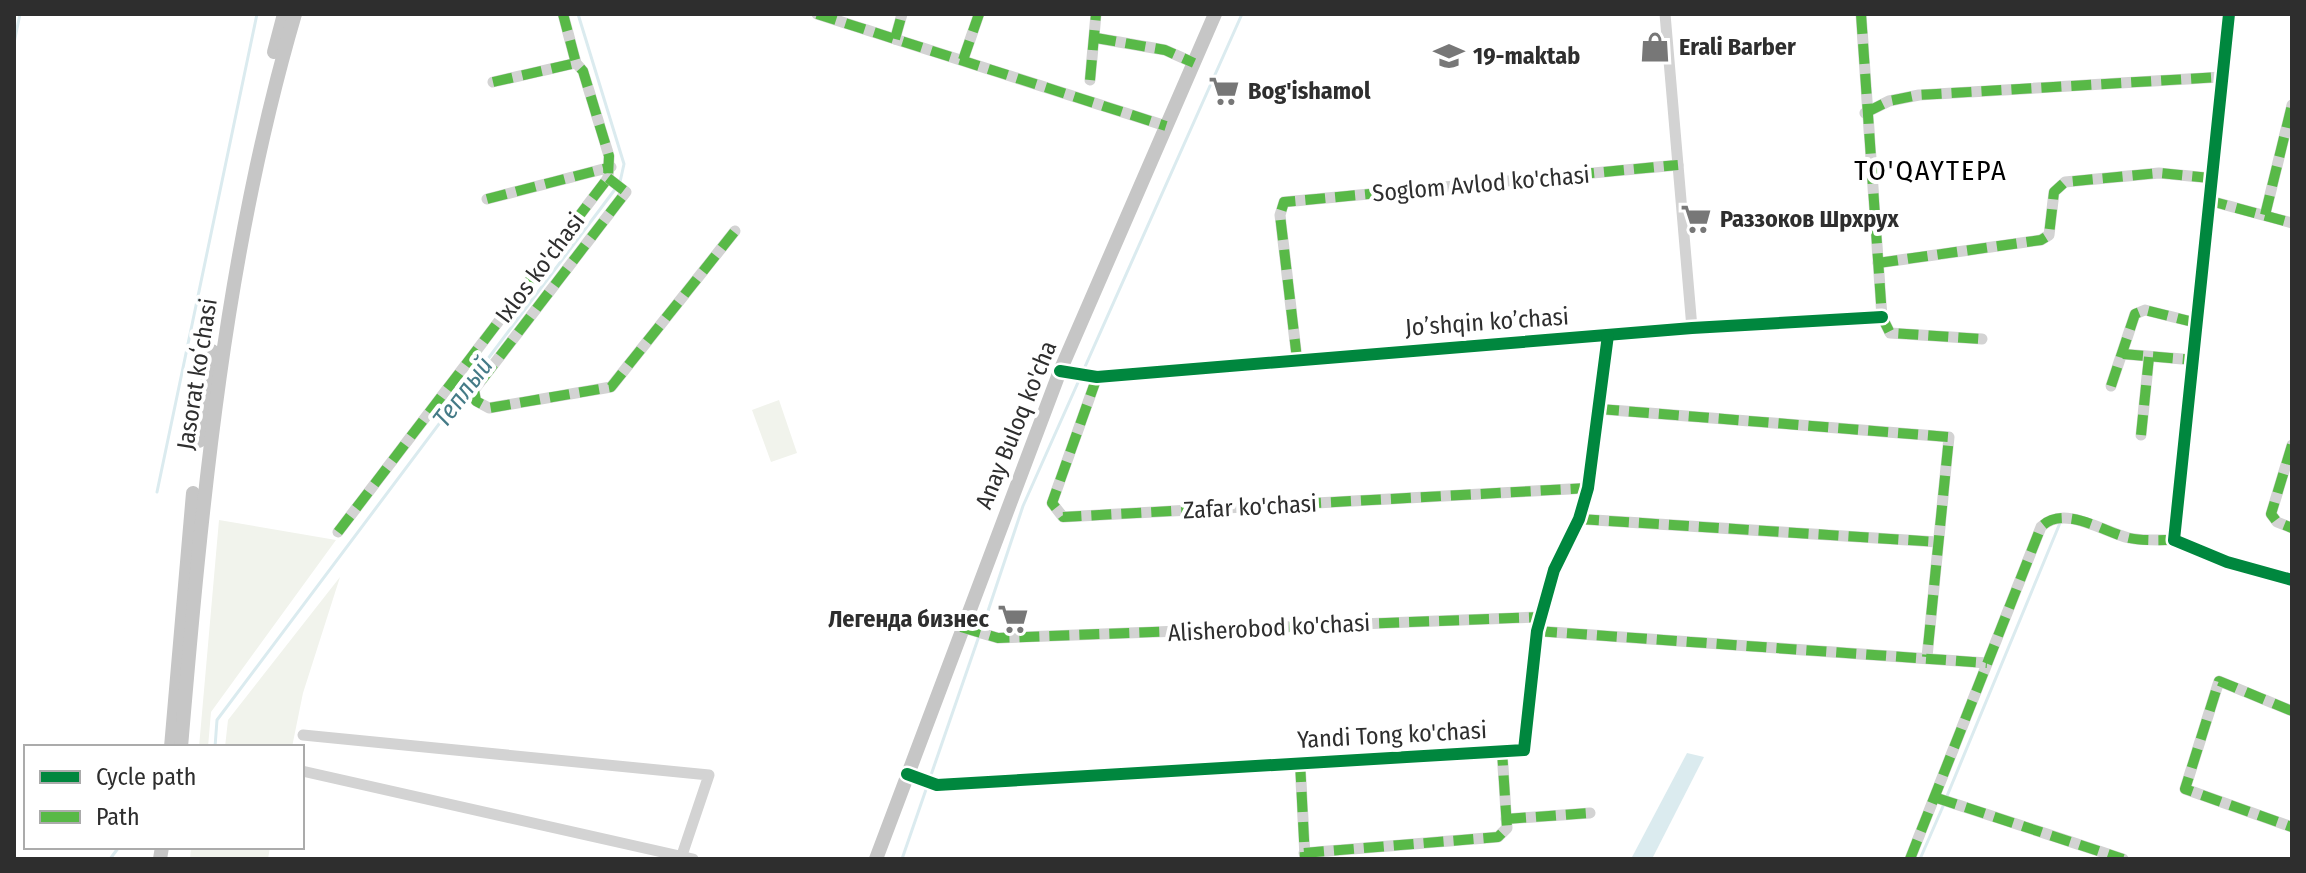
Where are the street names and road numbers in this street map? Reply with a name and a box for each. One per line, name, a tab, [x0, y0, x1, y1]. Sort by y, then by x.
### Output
street label: Soglom Avlod ko'chasi	[1371, 161, 1591, 207]
street label: Ixlos ko'chasi	[490, 208, 590, 328]
street label: Jasorat koʻchasi	[171, 296, 223, 452]
street label: Joʼshqin koʼchasi	[1404, 302, 1570, 342]
street label: Anay Buloq ko'cha	[970, 337, 1062, 513]
street label: Zafar ko'chasi	[1182, 490, 1318, 524]
street label: Alisherobod ko'chasi	[1167, 609, 1371, 647]
street label: Yandi Tong ko'chasi	[1297, 716, 1487, 754]

